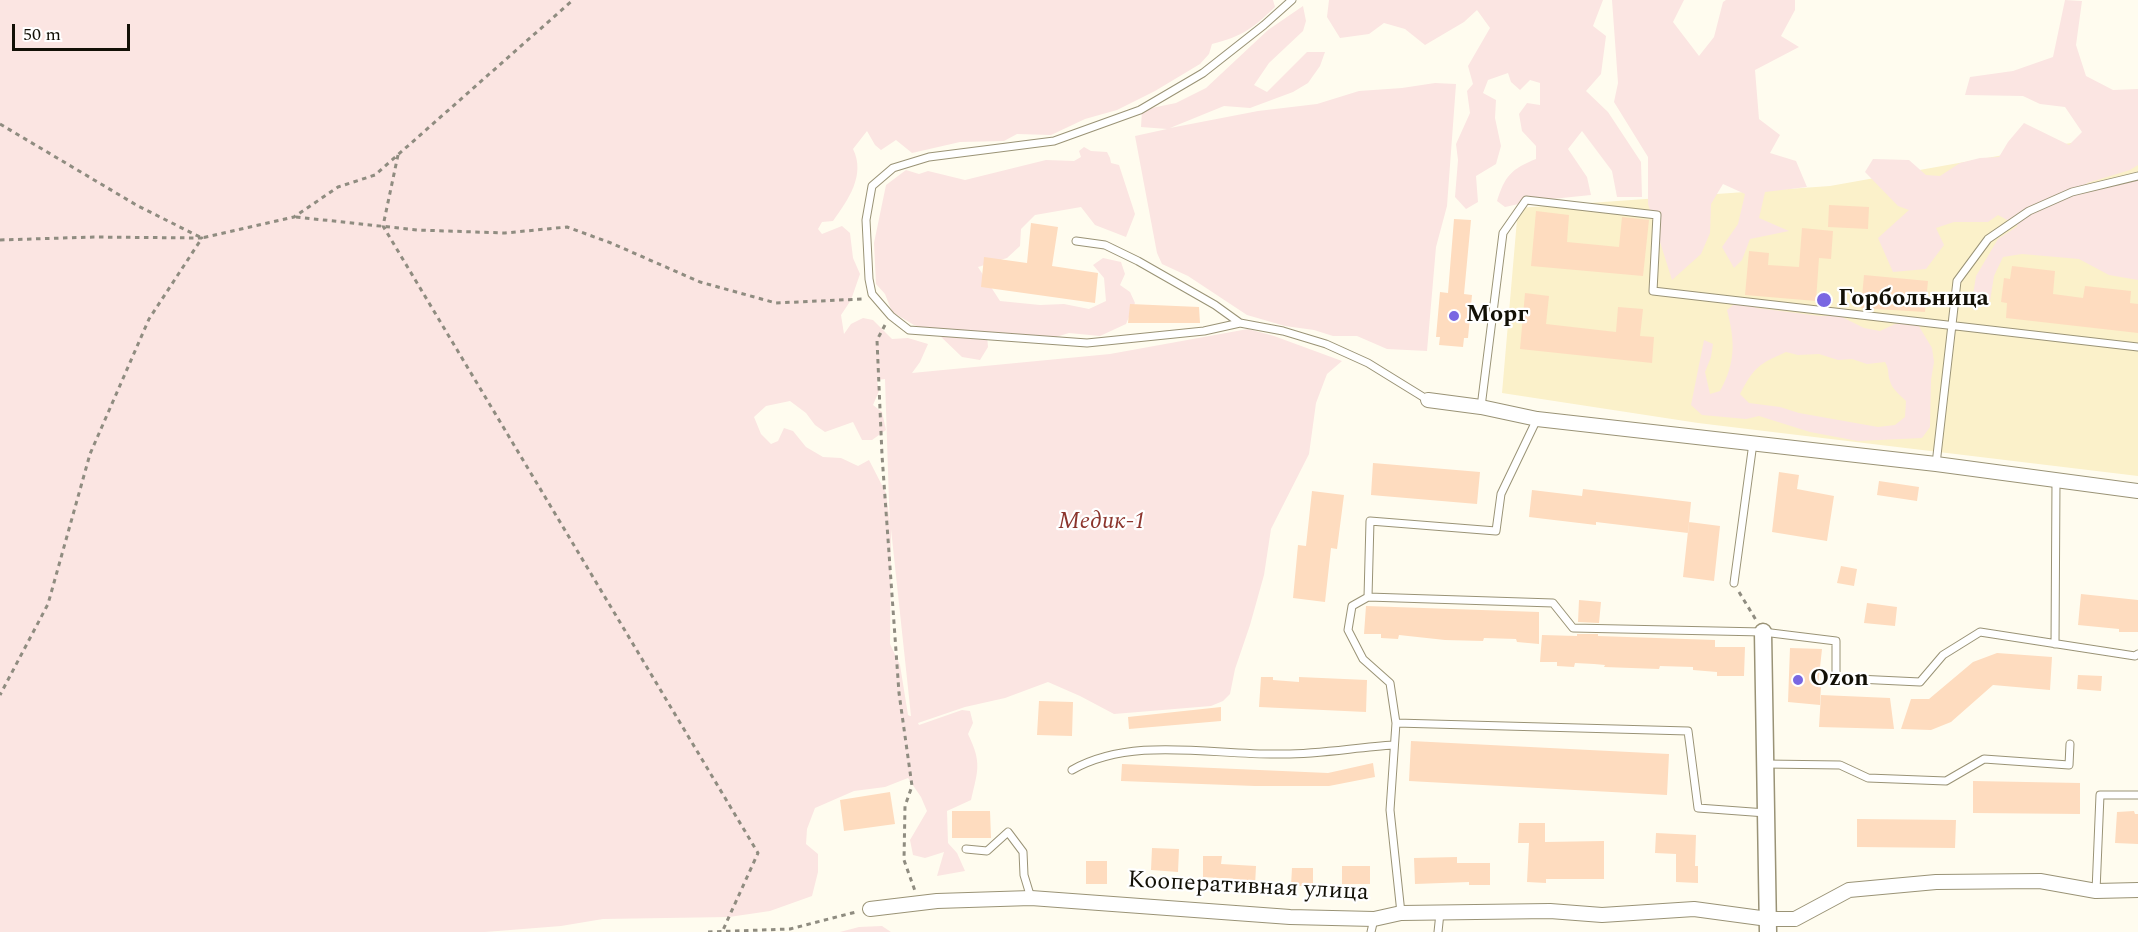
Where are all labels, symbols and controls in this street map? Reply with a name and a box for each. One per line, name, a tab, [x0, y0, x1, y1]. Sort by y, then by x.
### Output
scale bar	[15, 12, 134, 50]
text: 50 m	[23, 21, 61, 48]
place label: Горбольница	[1838, 286, 1989, 314]
marker: Горбольница	[1815, 291, 1833, 309]
place label: Морг	[1466, 302, 1528, 330]
marker: Морг	[1447, 309, 1461, 323]
park label: Медик-1	[1058, 509, 1146, 537]
place label: Ozon	[1810, 666, 1869, 694]
marker: Ozon	[1791, 673, 1805, 687]
street label: Кооперативная улица	[1127, 867, 1369, 909]

